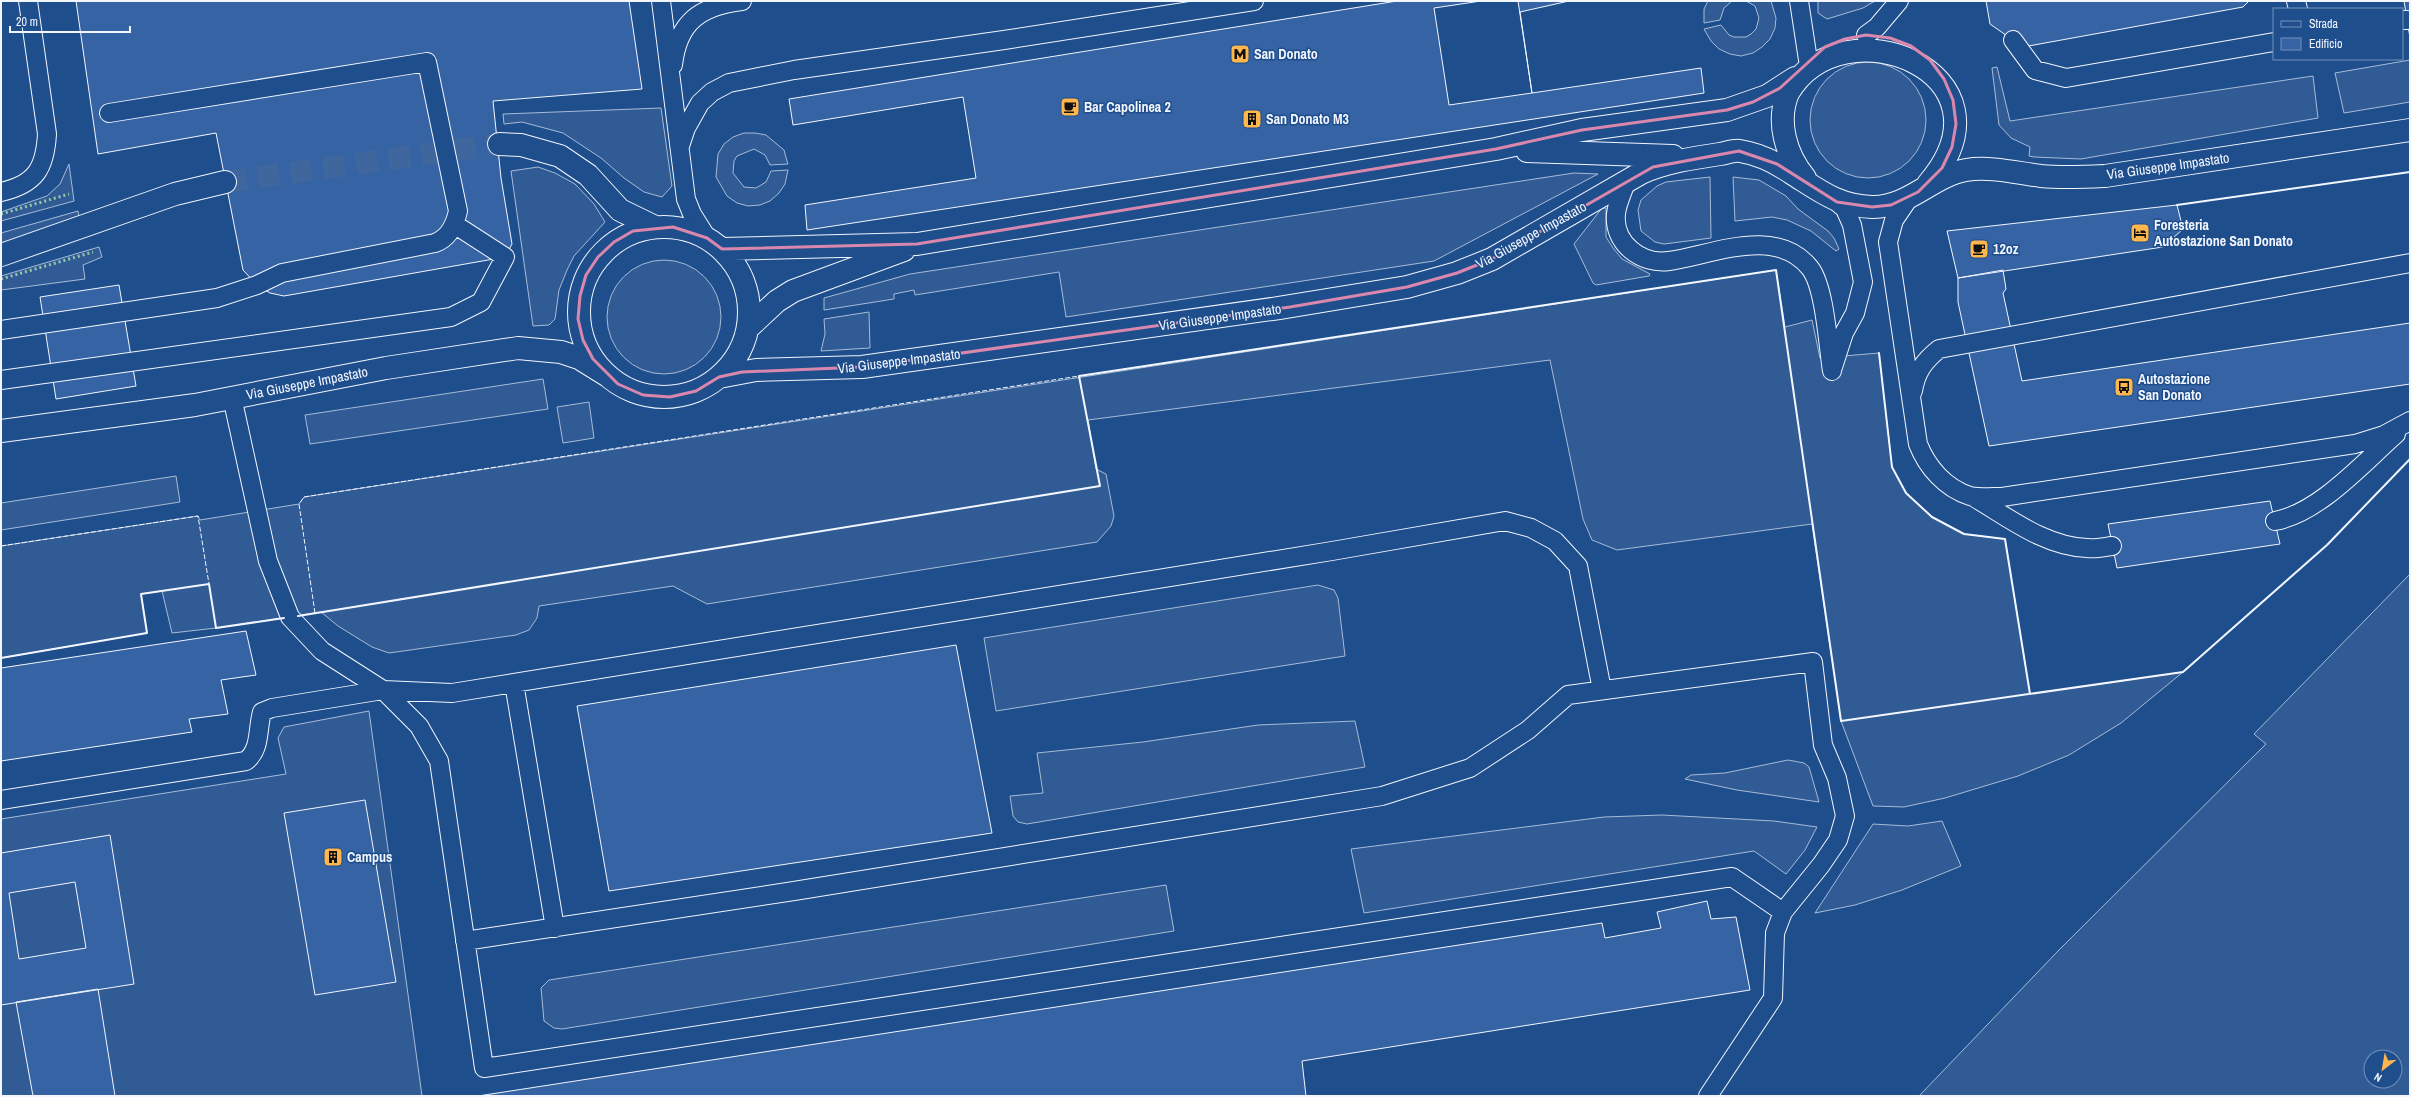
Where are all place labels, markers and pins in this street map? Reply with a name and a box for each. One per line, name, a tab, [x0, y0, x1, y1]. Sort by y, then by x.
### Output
metro station icon: San Donato	[1229, 43, 1251, 65]
place label: San Donato	[1254, 45, 1318, 63]
cafe icon: Bar Capolinea 2	[1059, 96, 1081, 118]
place label: Bar Capolinea 2	[1084, 98, 1171, 116]
building icon: San Donato M3	[1241, 108, 1263, 130]
place label: San Donato M3	[1266, 110, 1349, 128]
place label: Foresteria Autostazione San Donato	[2154, 216, 2293, 250]
hotel icon: Foresteria Autostazione San Donato	[2129, 222, 2151, 244]
cafe icon: 12oz	[1968, 238, 1990, 260]
place label: 12oz	[1993, 240, 2019, 258]
place label: Autostazione San Donato	[2138, 370, 2210, 404]
bus stop icon: Autostazione San Donato	[2113, 376, 2135, 398]
building icon: Campus	[322, 846, 344, 868]
place label: Campus	[347, 848, 392, 866]

